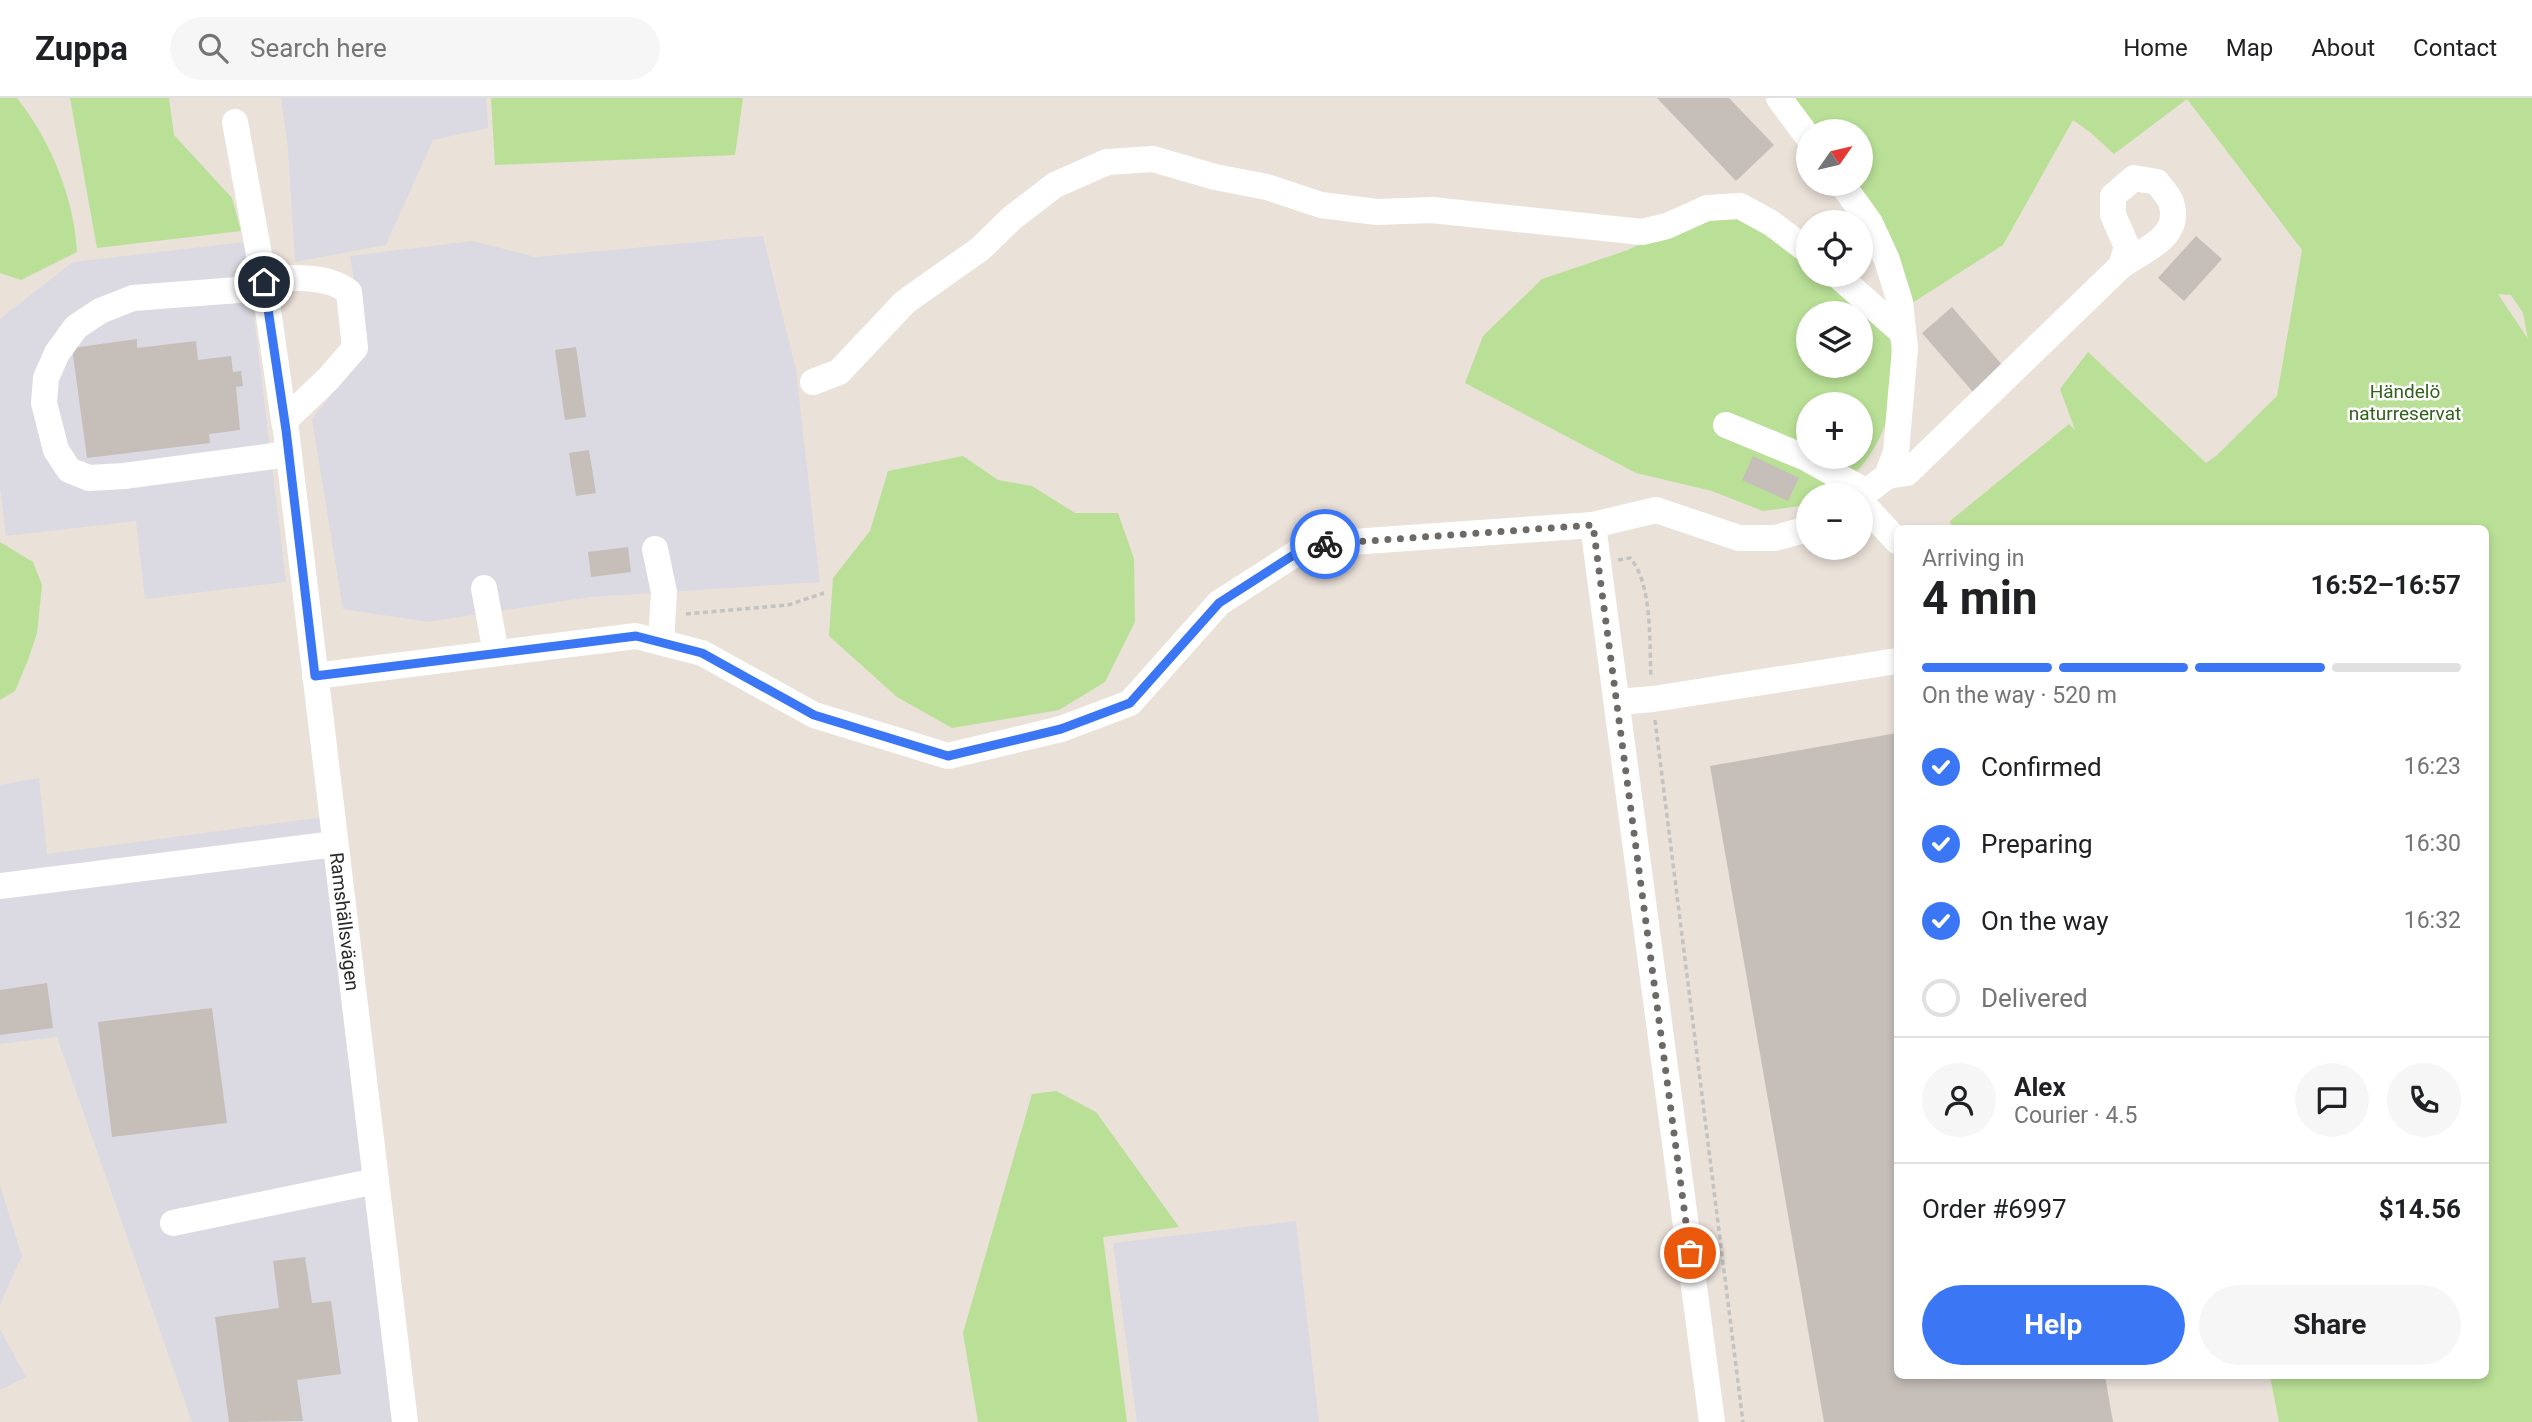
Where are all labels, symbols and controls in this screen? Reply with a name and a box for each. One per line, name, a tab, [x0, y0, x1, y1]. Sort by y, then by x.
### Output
search box	[170, 17, 660, 80]
text: Zuppa	[35, 29, 128, 68]
icon: search	[194, 29, 232, 67]
text: Search here	[250, 33, 387, 63]
text: Home	[2123, 34, 2188, 62]
text: Map	[2226, 34, 2273, 62]
text: About	[2311, 34, 2375, 62]
text: Contact	[2413, 34, 2497, 62]
north arrow	[1796, 119, 1872, 196]
map controls	[1796, 119, 1873, 560]
button: locate	[1796, 210, 1873, 287]
pin	[234, 252, 294, 312]
icon: home	[245, 263, 283, 301]
button: layers	[1796, 301, 1873, 378]
park label: Händelö naturreservat	[2349, 380, 2461, 425]
button: +	[1796, 392, 1873, 469]
button: −	[1796, 483, 1873, 560]
courier	[1290, 509, 1360, 579]
icon: bike	[1306, 525, 1344, 563]
text: Arriving in	[1922, 545, 2025, 572]
text: 16:52–16:57	[2311, 570, 2461, 600]
text: 4 min	[1922, 571, 2038, 625]
text: On the way · 520 m	[1922, 682, 2117, 709]
icon: check	[1922, 748, 1960, 786]
text: Confirmed	[1981, 752, 2102, 782]
text: 16:23	[2404, 753, 2461, 780]
icon: check	[1922, 825, 1960, 863]
text: Preparing	[1981, 829, 2093, 859]
text: 16:30	[2404, 830, 2461, 857]
street label: Ramshällsvägen	[325, 851, 364, 992]
icon: check	[1922, 902, 1960, 940]
text: On the way	[1981, 906, 2109, 936]
text: 16:32	[2404, 907, 2461, 934]
text: Delivered	[1981, 983, 2088, 1013]
button: person	[1922, 1063, 1996, 1137]
button: chat	[2295, 1063, 2369, 1137]
button: phone	[2387, 1063, 2461, 1137]
text: Alex	[2014, 1072, 2066, 1102]
text: Courier · 4.5	[2014, 1102, 2137, 1129]
text: Order #6997	[1922, 1194, 2067, 1224]
text: $14.56	[2379, 1194, 2461, 1224]
pin	[1660, 1223, 1720, 1283]
icon: bag	[1671, 1234, 1709, 1272]
button: Help	[1922, 1285, 2185, 1365]
button: Share	[2199, 1285, 2461, 1365]

